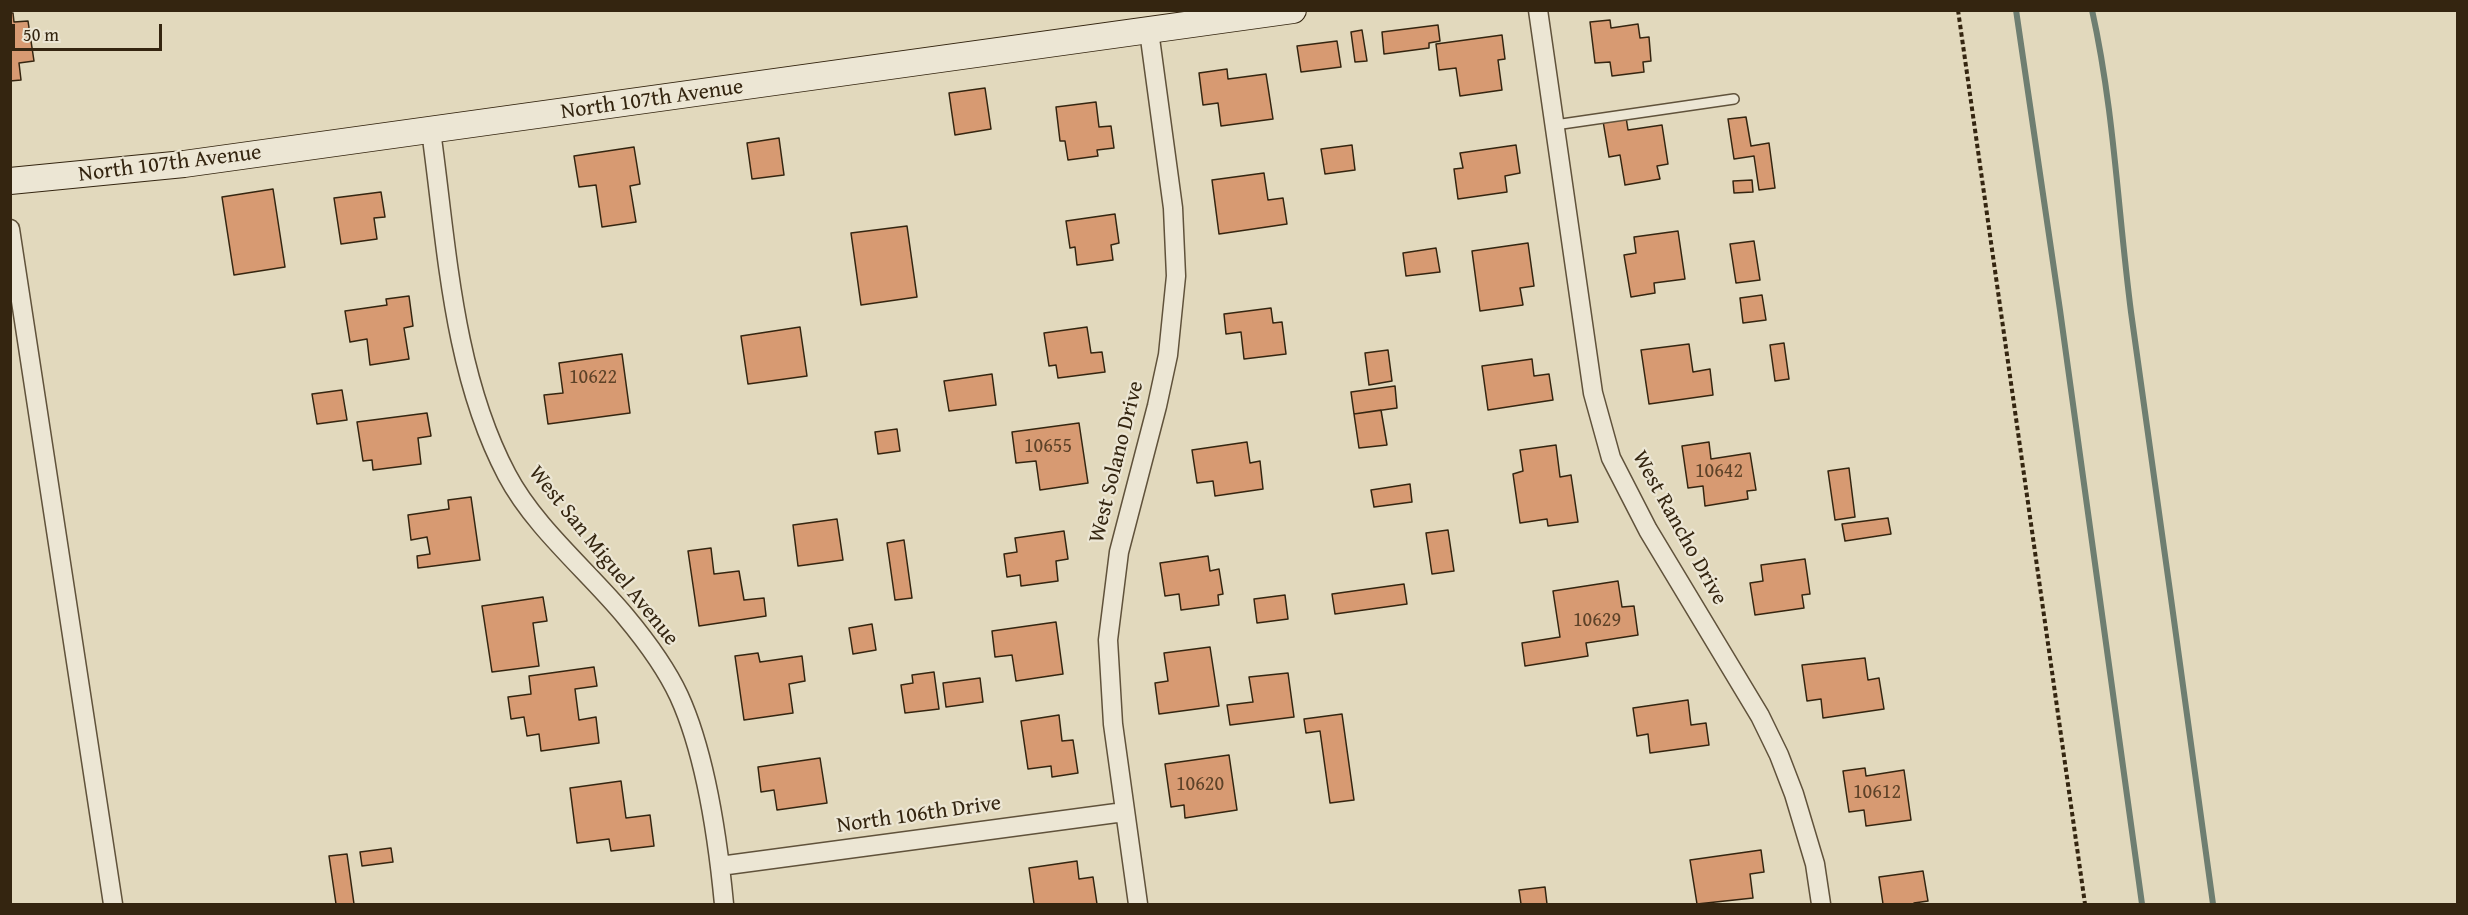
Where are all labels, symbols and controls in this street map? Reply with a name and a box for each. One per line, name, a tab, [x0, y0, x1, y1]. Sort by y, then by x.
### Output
scale bar	[15, 12, 165, 50]
text: 50 m	[23, 21, 59, 48]
street label: North 107th Avenue	[559, 74, 745, 126]
street label: North 107th Avenue	[77, 140, 263, 188]
house number: 10622	[569, 366, 617, 390]
street label: West Solano Drive	[1084, 378, 1150, 546]
house number: 10655	[1024, 435, 1072, 459]
street label: West Rancho Drive	[1626, 446, 1732, 610]
house number: 10642	[1695, 460, 1743, 484]
street label: West San Miguel Avenue	[522, 461, 684, 651]
house number: 10629	[1573, 609, 1621, 633]
house number: 10620	[1176, 773, 1224, 797]
house number: 10612	[1853, 781, 1901, 805]
street label: North 106th Drive	[835, 790, 1003, 840]

